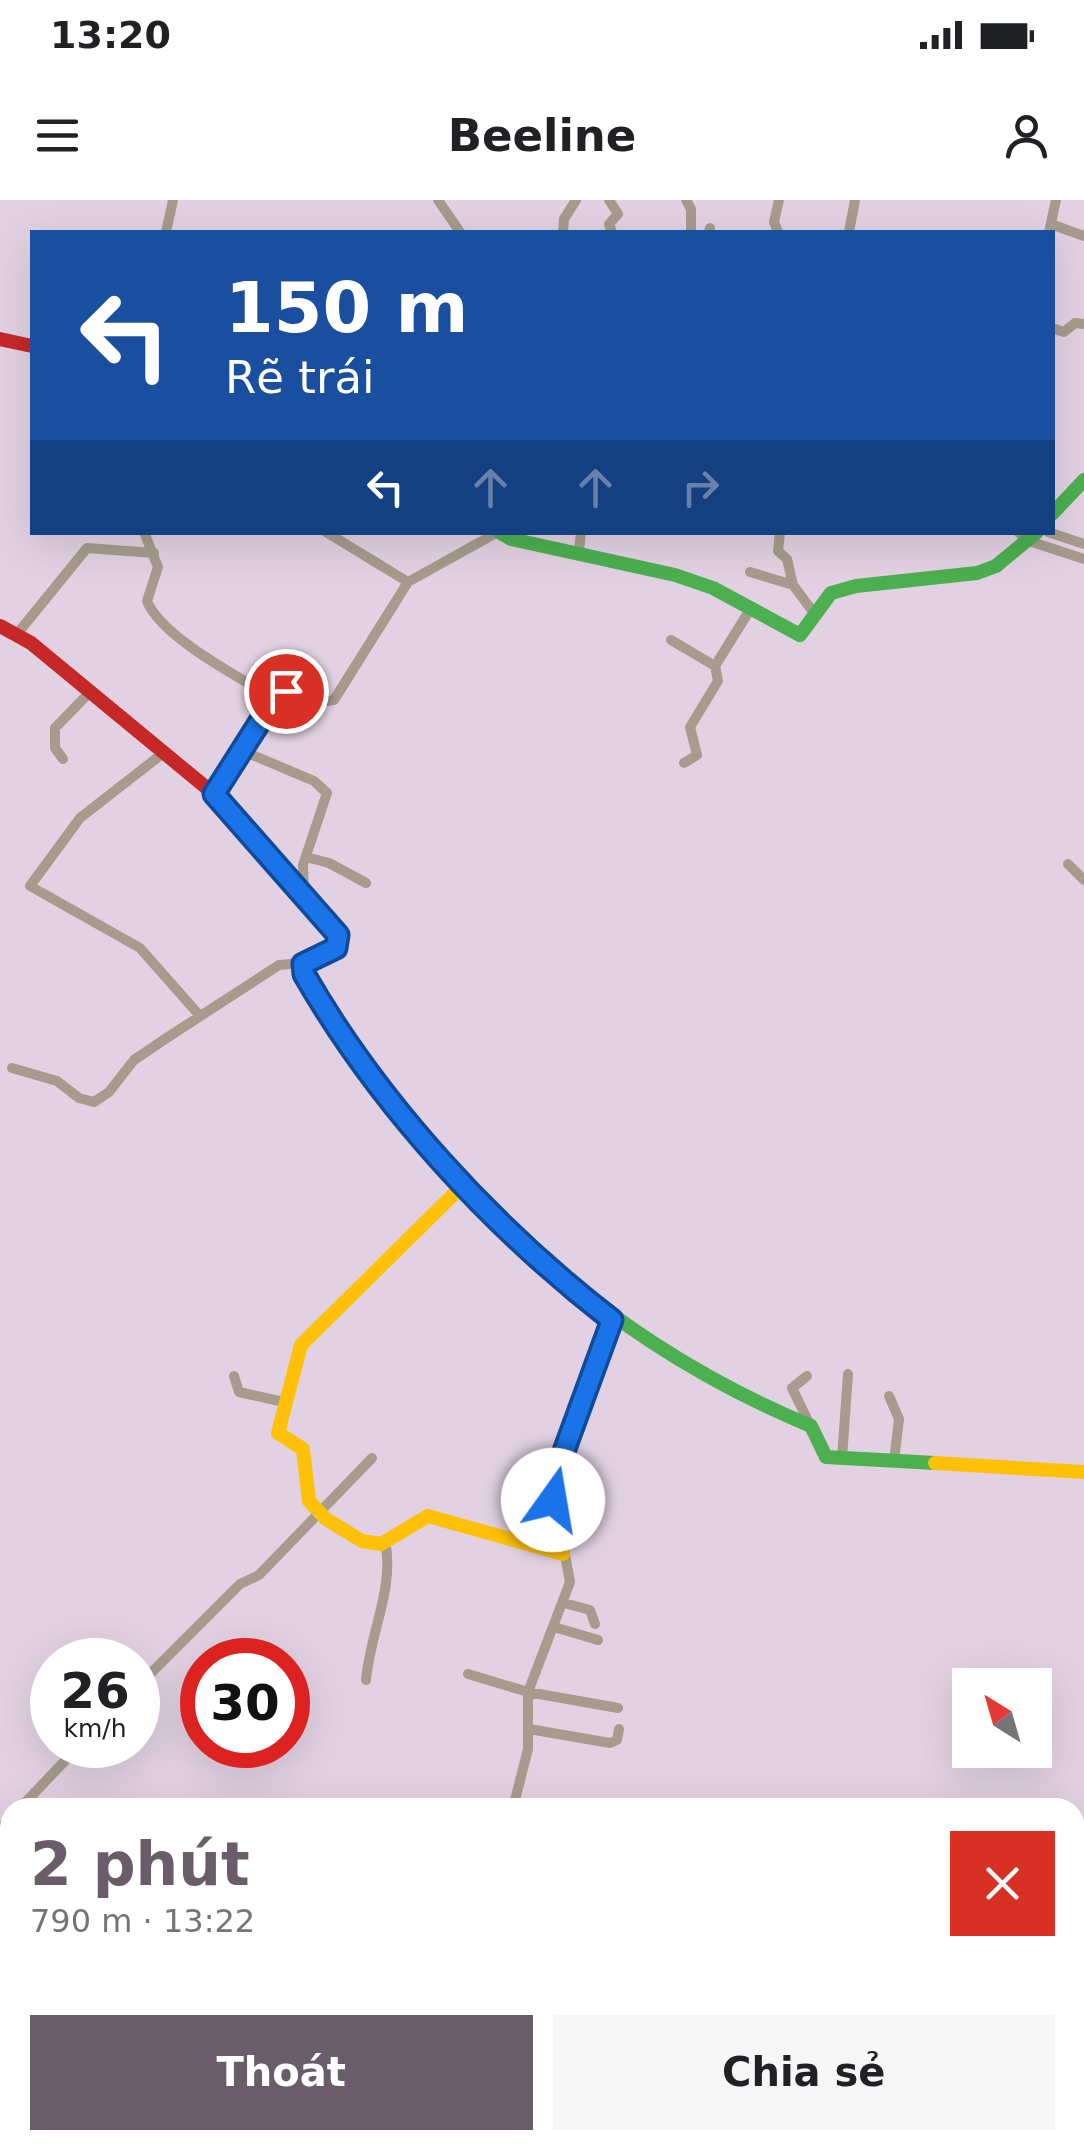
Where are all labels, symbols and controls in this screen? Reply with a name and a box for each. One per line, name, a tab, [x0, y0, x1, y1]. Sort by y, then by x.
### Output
text: 13:20	[50, 13, 171, 57]
icon: menu	[30, 108, 85, 163]
icon: person	[999, 108, 1054, 163]
text: Beeline	[448, 109, 636, 162]
text: 150 m	[225, 267, 468, 349]
icon: left	[60, 270, 190, 400]
text: Rẽ trái	[225, 351, 374, 404]
icon: left	[358, 460, 413, 515]
icon: ahead	[463, 460, 518, 515]
icon: ahead	[568, 460, 623, 515]
icon: right	[673, 460, 728, 515]
pin	[244, 649, 329, 734]
icon: arrive	[259, 664, 314, 719]
position arrow	[501, 1448, 605, 1552]
speed limit sign: 30	[180, 1638, 310, 1768]
text: 26	[60, 1662, 130, 1720]
north arrow	[952, 1668, 1052, 1768]
map controls	[952, 1668, 1052, 1768]
text: km/h	[63, 1714, 127, 1743]
text: 2 phút	[30, 1829, 250, 1899]
button: close	[950, 1831, 1055, 1936]
text: 790 m · 13:22	[30, 1902, 255, 1940]
button: Thoát	[30, 2015, 533, 2130]
button: Chia sẻ	[553, 2015, 1055, 2130]

